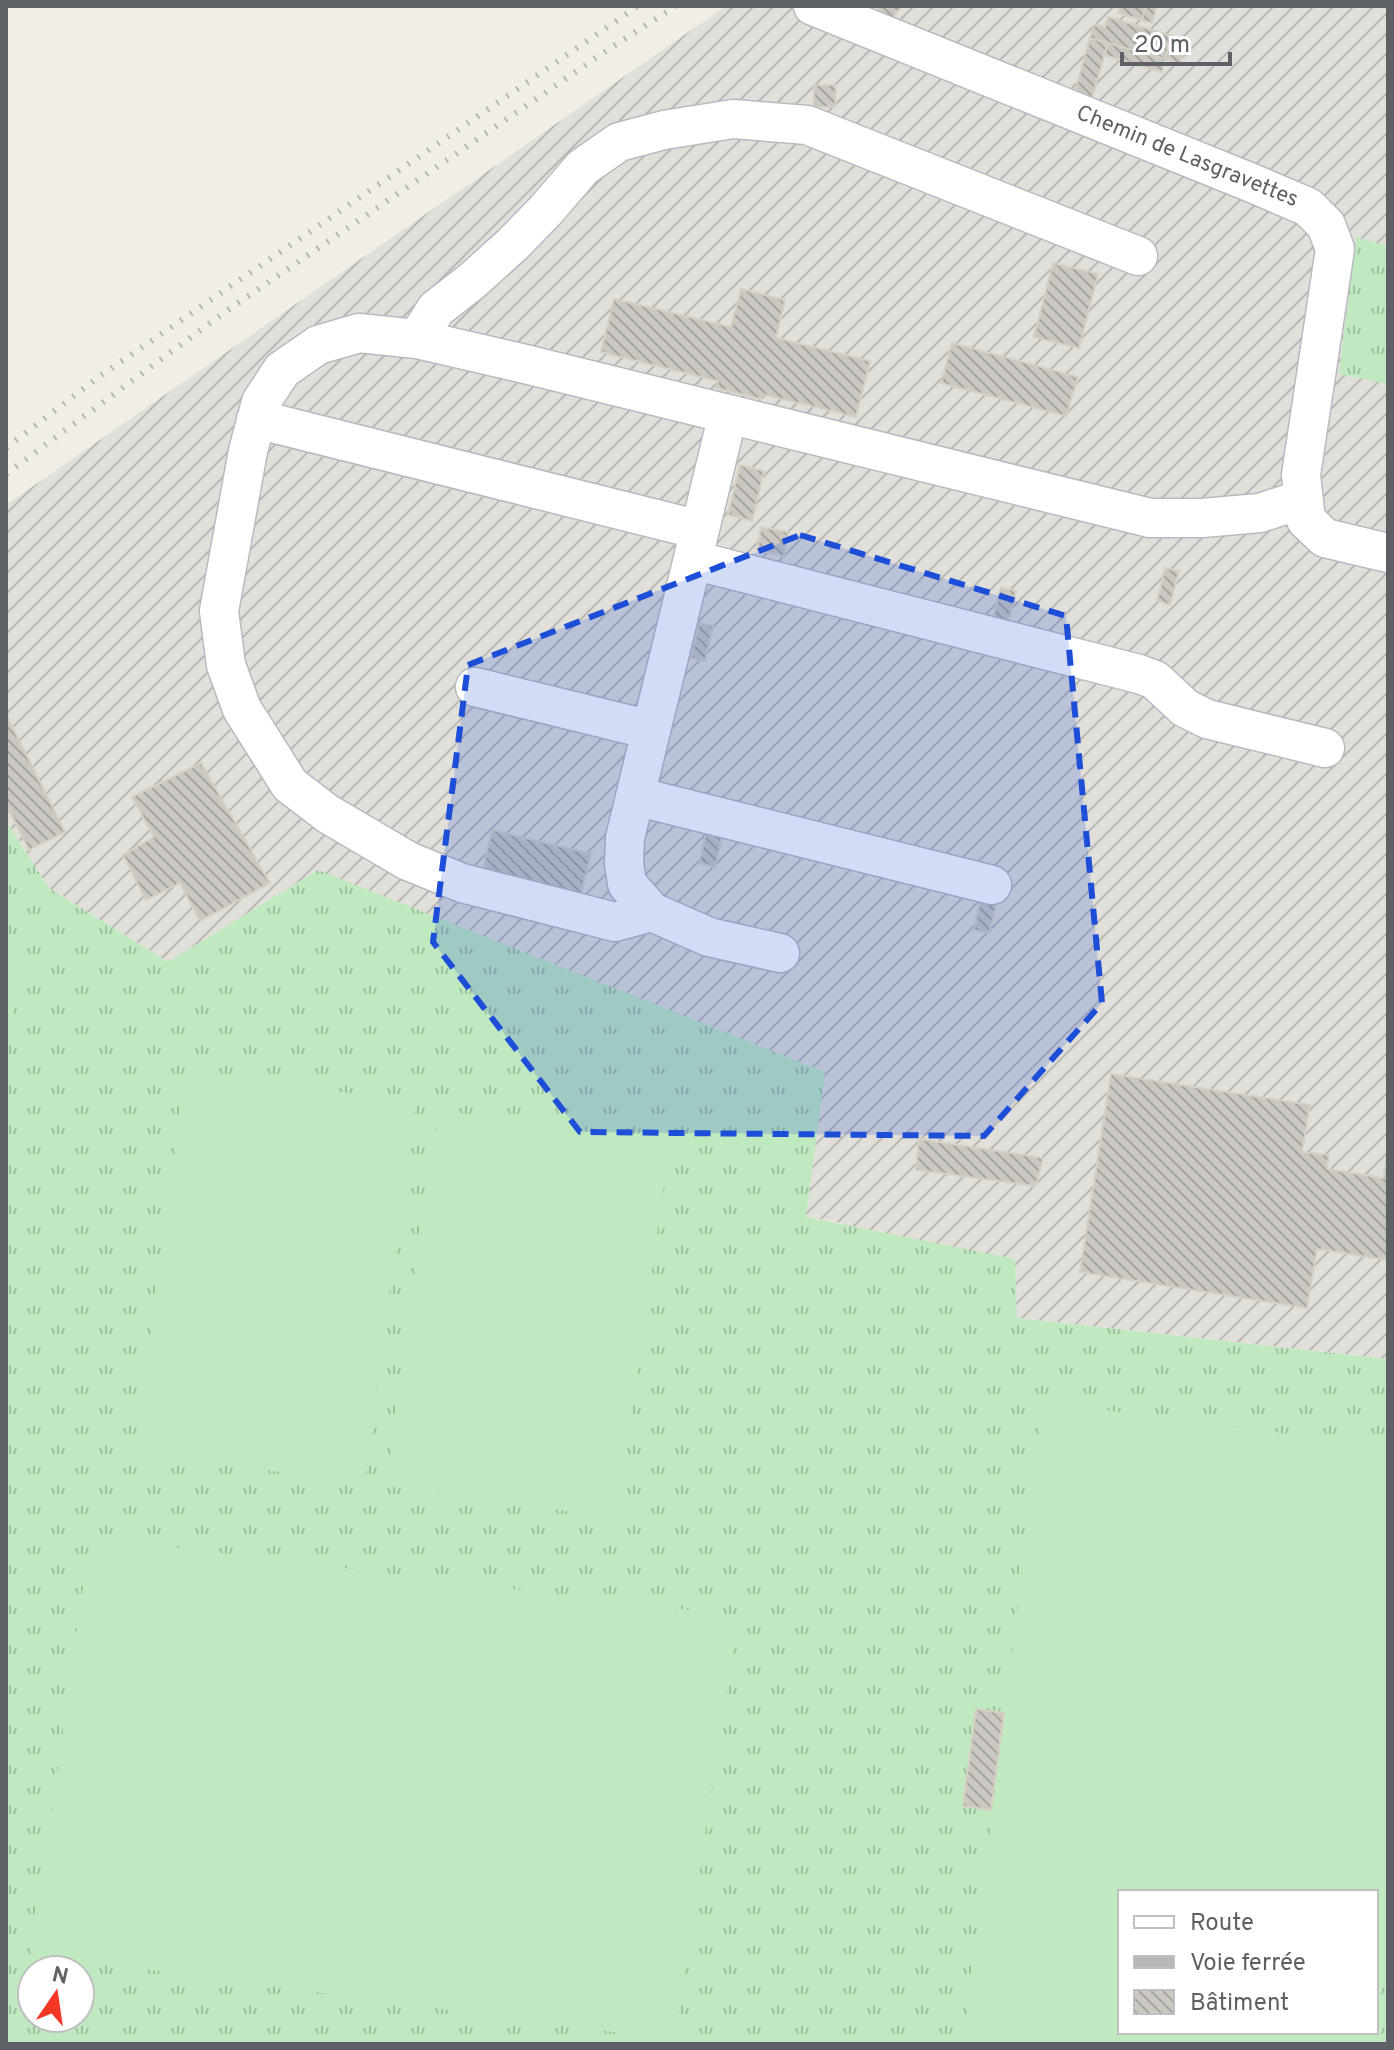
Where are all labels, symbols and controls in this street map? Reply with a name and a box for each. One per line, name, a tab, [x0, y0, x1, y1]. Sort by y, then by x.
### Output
scale bar	[1122, 16, 1230, 66]
text: 20 m	[1134, 31, 1190, 61]
street label: Chemin de Lasgravettes	[1072, 100, 1302, 214]
legend	[1118, 1890, 1378, 2034]
text: Route	[1190, 1909, 1254, 1939]
text: Voie ferrée	[1190, 1949, 1306, 1979]
north arrow	[16, 1954, 96, 2034]
text: N	[49, 1962, 71, 1992]
text: Bâtiment	[1190, 1989, 1289, 2019]

